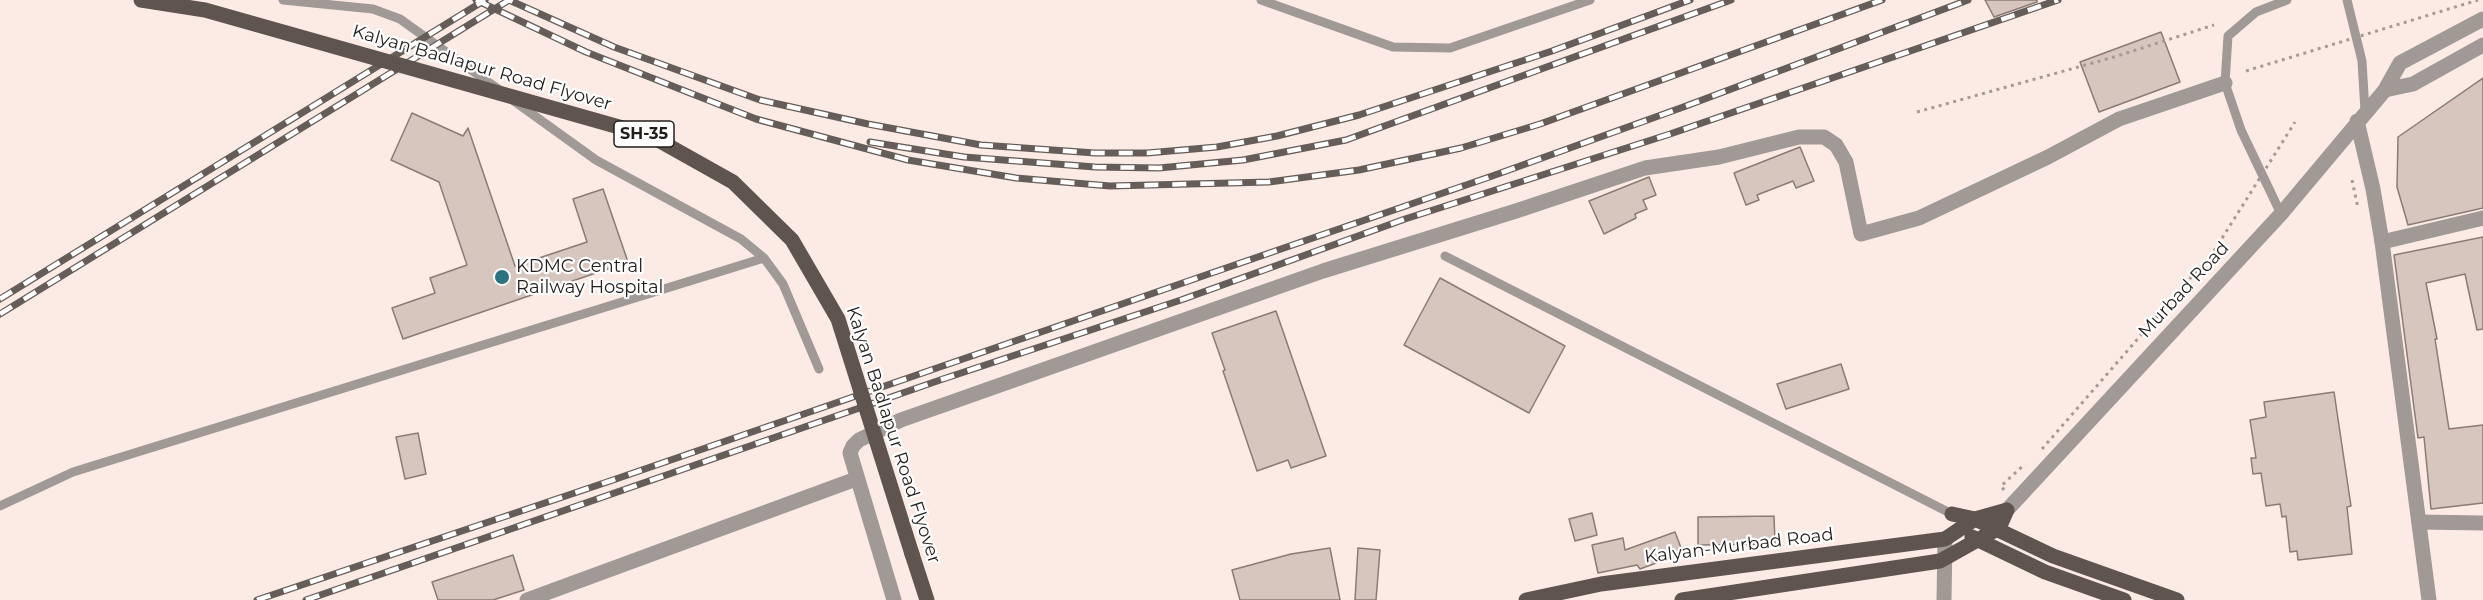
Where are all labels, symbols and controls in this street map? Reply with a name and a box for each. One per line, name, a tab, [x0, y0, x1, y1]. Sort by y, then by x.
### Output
street label: Kalyan Badlapur Road Flyover	[350, 21, 614, 115]
road number: SH-35	[614, 121, 674, 147]
street label: Murbad Road	[2134, 238, 2234, 342]
place label: KDMC Central Railway Hospital	[516, 256, 663, 298]
marker: KDMC Central Railway Hospital	[493, 268, 511, 286]
street label: Kalyan Badlapur Road Flyover	[841, 304, 945, 566]
street label: Kalyan-Murbad Road	[1643, 524, 1835, 568]

